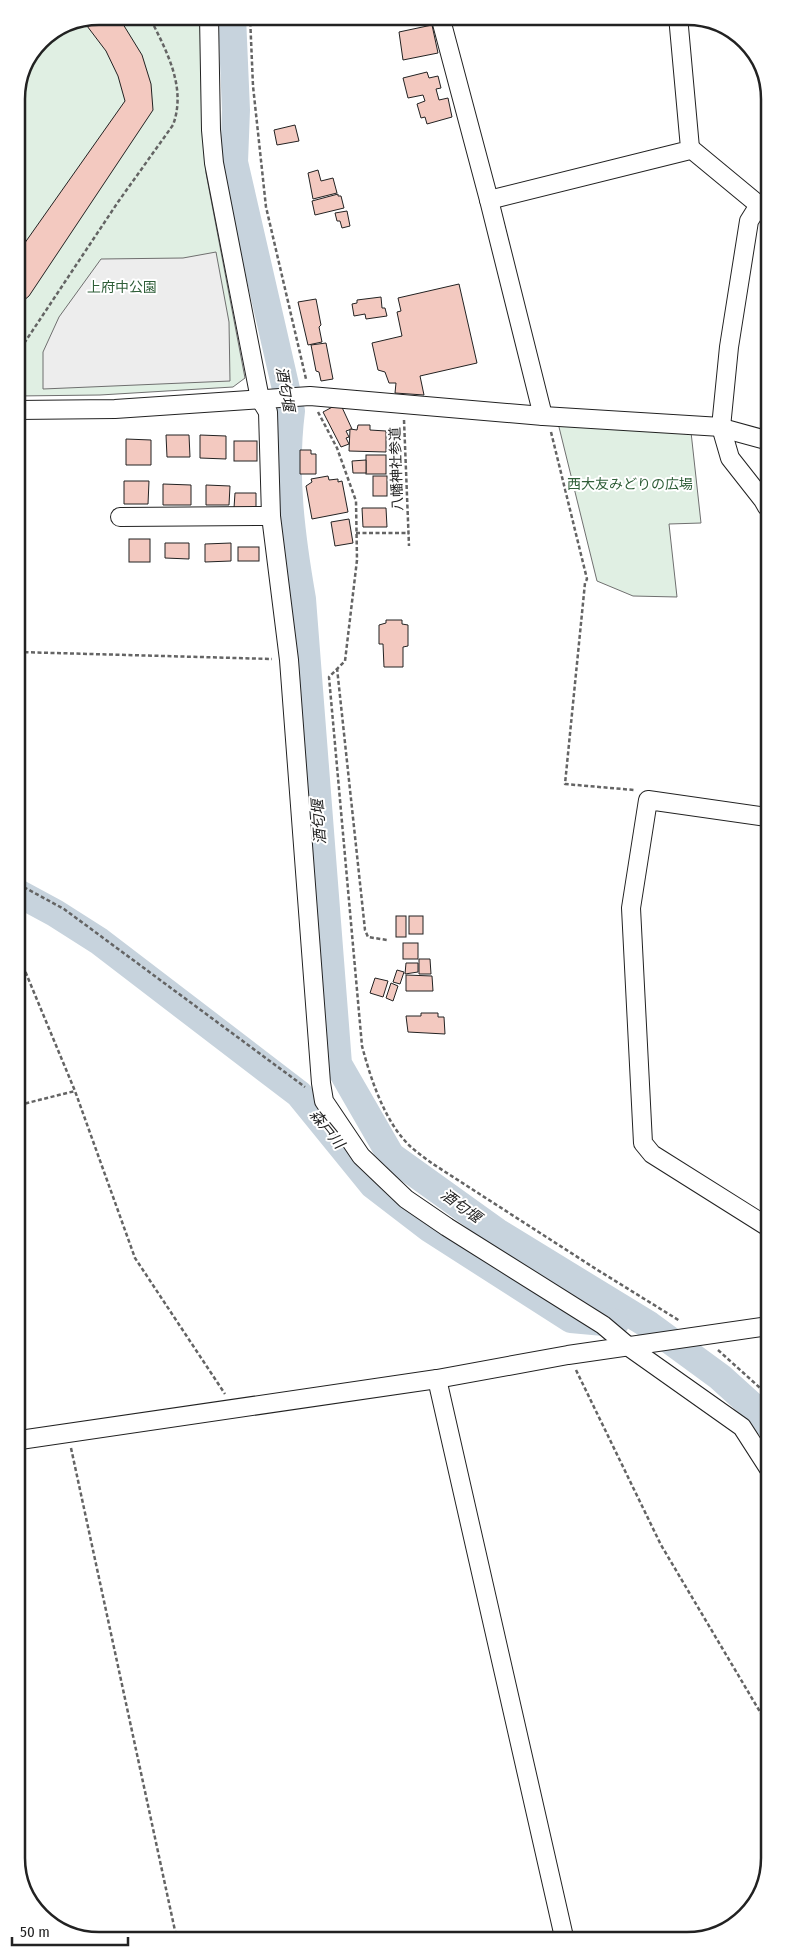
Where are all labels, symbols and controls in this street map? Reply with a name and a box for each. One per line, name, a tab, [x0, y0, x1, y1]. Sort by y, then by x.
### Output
park label: 上府中公園	[87, 279, 157, 296]
water label: 酒匂堰	[272, 365, 298, 416]
street label: 八幡神社参道	[387, 427, 406, 511]
park label: 西大友みどりの広場	[567, 476, 693, 493]
water label: 酒匂堰	[308, 796, 330, 845]
water label: 森戸川	[306, 1106, 349, 1154]
water label: 酒匂堰	[438, 1185, 487, 1228]
scale bar	[12, 1914, 129, 1946]
text: 50 m	[20, 1923, 50, 1941]

